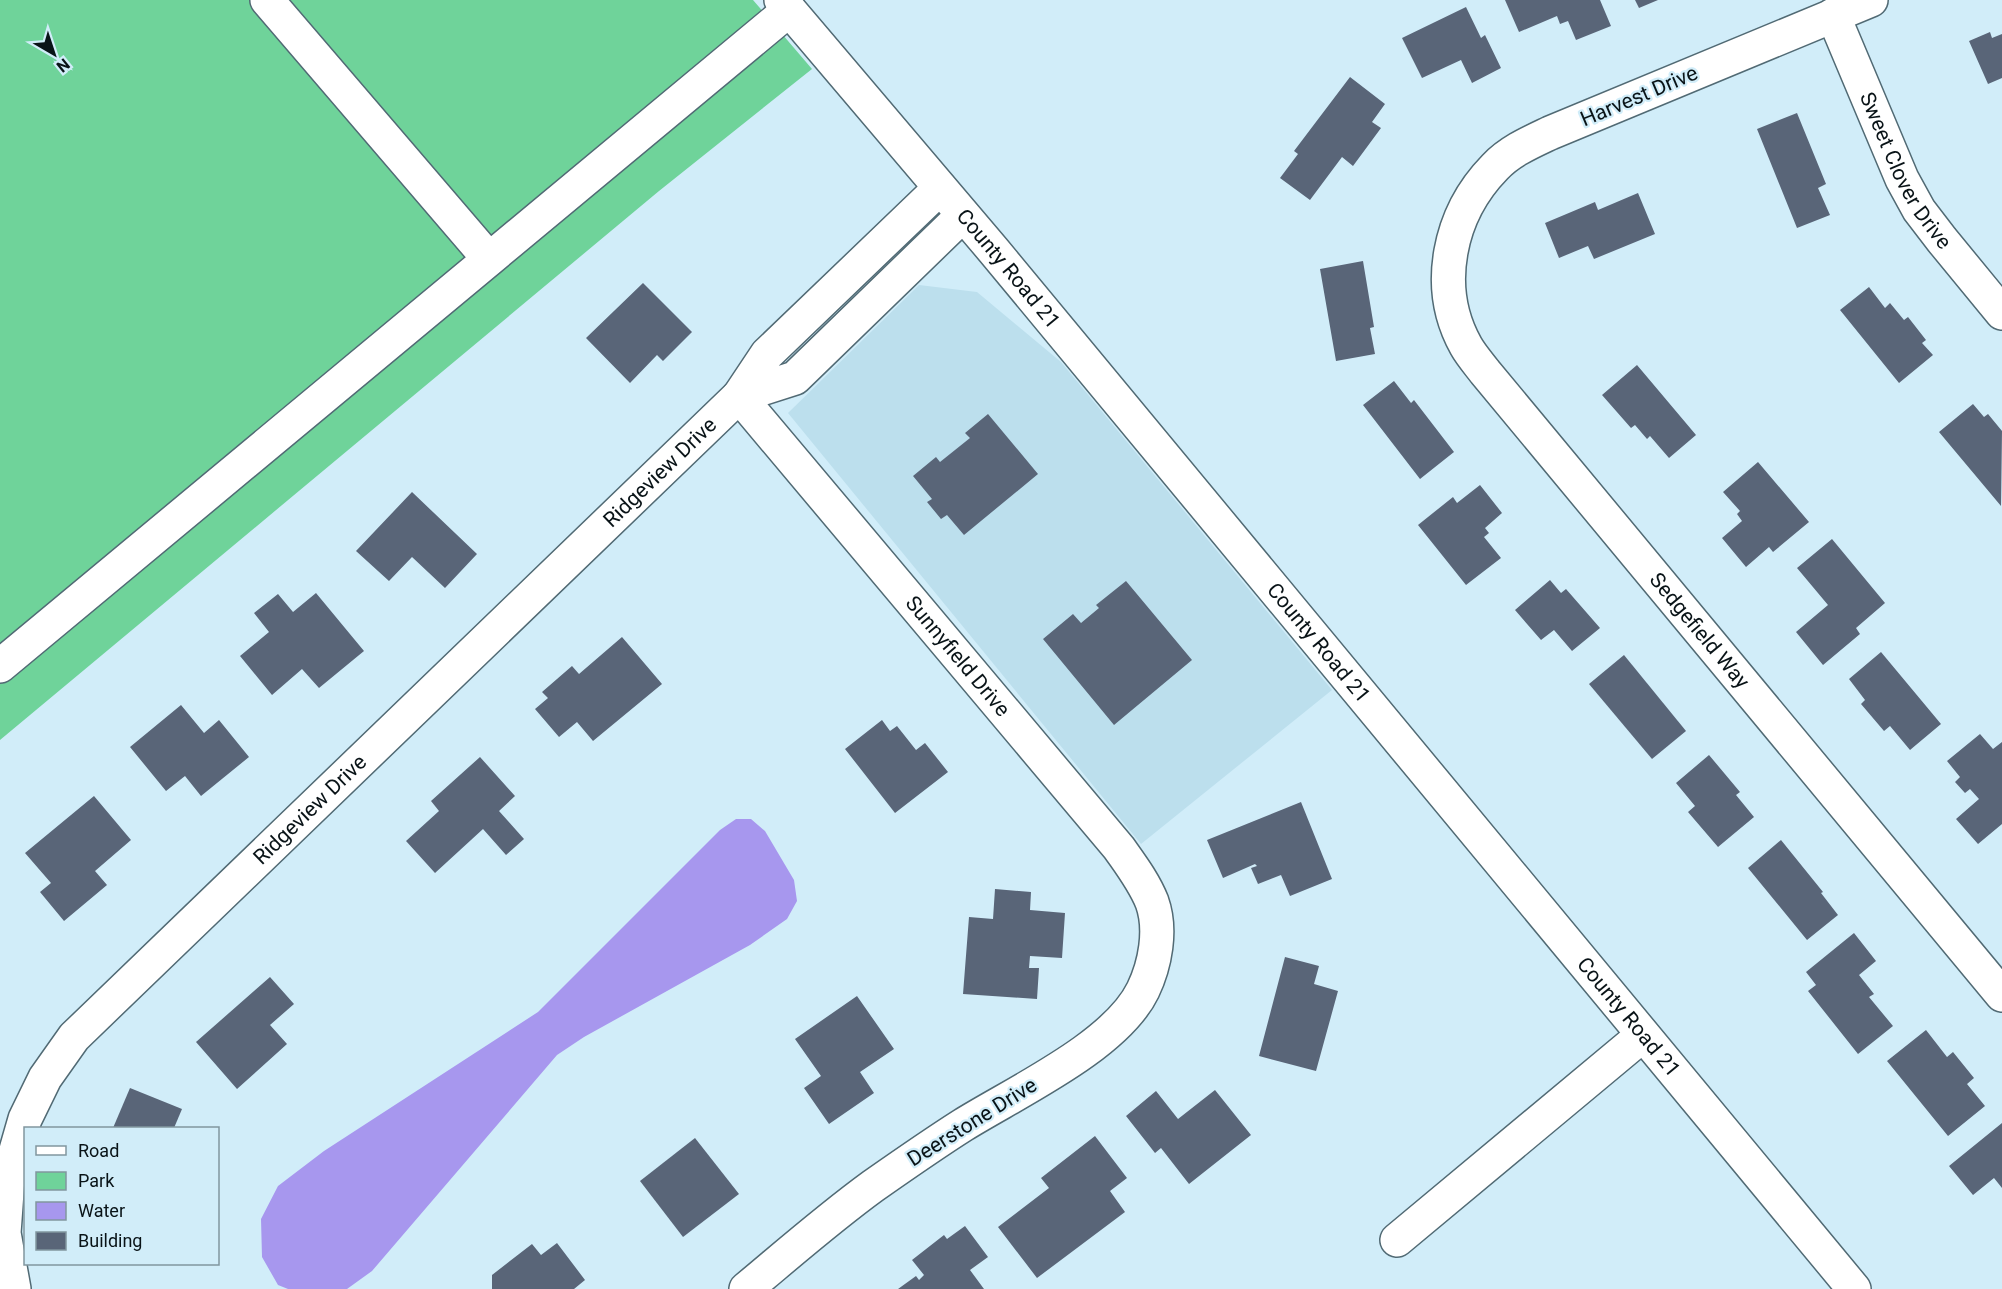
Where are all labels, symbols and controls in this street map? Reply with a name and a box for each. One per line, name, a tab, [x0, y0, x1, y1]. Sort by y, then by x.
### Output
north arrow	[24, 24, 84, 84]
text: N	[53, 54, 73, 76]
street label: Harvest Drive	[1577, 61, 1701, 131]
street label: Sweet Clover Drive	[1855, 89, 1956, 254]
street label: County Road 21	[952, 204, 1065, 333]
street label: Ridgeview Drive	[598, 413, 721, 532]
street label: Sedgefield Way	[1645, 568, 1754, 693]
street label: County Road 21	[1262, 578, 1375, 707]
street label: Sunnyfield Drive	[901, 591, 1015, 721]
street label: Ridgeview Drive	[249, 750, 371, 869]
street label: County Road 21	[1572, 952, 1685, 1082]
street label: Deerstone Drive	[903, 1073, 1041, 1171]
legend	[24, 1127, 219, 1265]
text: Road	[78, 1140, 119, 1161]
text: Park	[78, 1170, 115, 1191]
text: Water	[78, 1200, 125, 1221]
text: Building	[78, 1230, 142, 1251]

